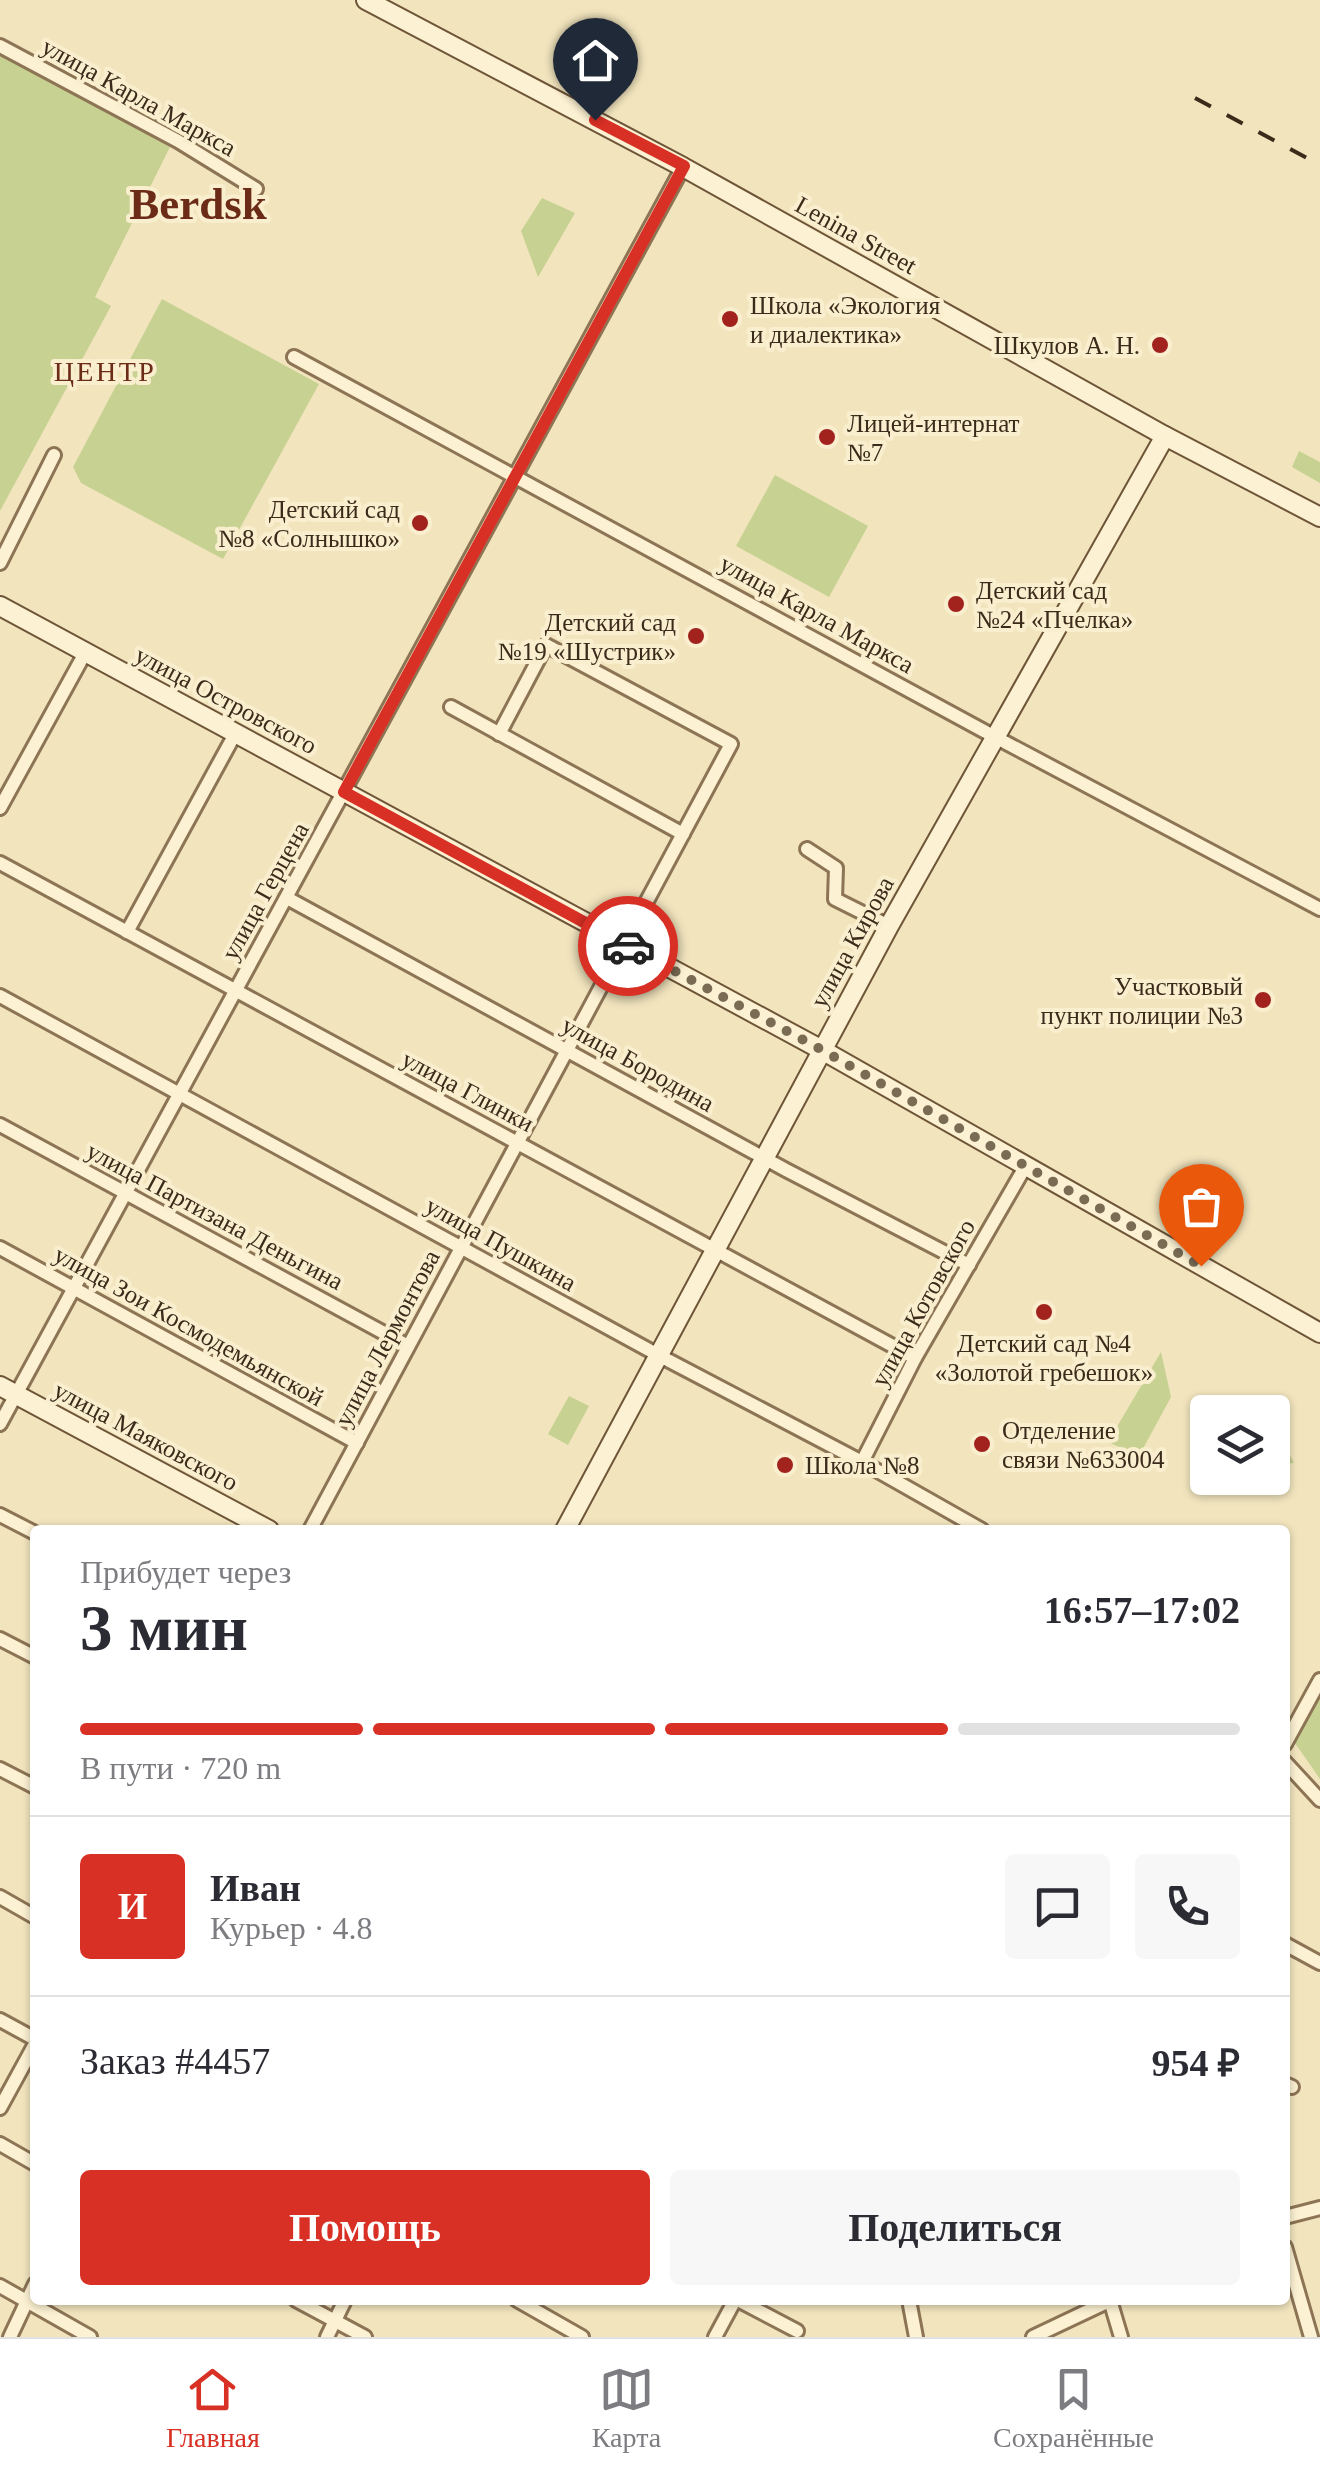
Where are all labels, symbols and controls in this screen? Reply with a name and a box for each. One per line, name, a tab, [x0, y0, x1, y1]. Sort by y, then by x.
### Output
pin	[553, 18, 638, 121]
street label: улица Карла Маркса	[37, 33, 241, 161]
icon: home	[568, 33, 623, 88]
district label: Berdsk	[129, 179, 267, 229]
street label: Lenina Street	[791, 191, 921, 279]
place label: Школа «Экология и диалектика»	[750, 292, 941, 348]
marker: Школа «Экология и диалектика»	[719, 308, 741, 330]
place label: Шкулов А. Н.	[994, 332, 1140, 359]
marker: Шкулов А. Н.	[1149, 334, 1171, 356]
district label: ЦЕНТР	[54, 356, 156, 387]
place label: Лицей-интернат №7	[847, 410, 1020, 466]
marker: Лицей-интернат №7	[816, 426, 838, 448]
place label: Детский сад №8 «Солнышко»	[218, 496, 400, 552]
marker: Детский сад №8 «Солнышко»	[409, 512, 431, 534]
street label: улица Карла Маркса	[715, 550, 919, 678]
place label: Детский сад №24 «Пчелка»	[976, 577, 1133, 633]
marker: Детский сад №24 «Пчелка»	[945, 593, 967, 615]
place label: Детский сад №19 «Шустрик»	[498, 609, 676, 665]
marker: Детский сад №19 «Шустрик»	[685, 625, 707, 647]
street label: улица Островского	[131, 641, 321, 759]
street label: улица Герцена	[216, 818, 314, 964]
street label: улица Кирова	[805, 872, 899, 1012]
courier	[578, 896, 678, 996]
icon: car	[601, 919, 656, 974]
place label: Участковый пункт полиции №3	[1041, 973, 1243, 1029]
marker: Участковый пункт полиции №3	[1252, 989, 1274, 1011]
street label: улица Бородина	[557, 1011, 719, 1117]
street label: улица Глинки	[398, 1045, 538, 1137]
street label: улица Партизана Деньгина	[82, 1137, 348, 1295]
pin	[1159, 1164, 1244, 1267]
icon: bag	[1174, 1179, 1229, 1234]
street label: улица Пушкина	[421, 1192, 581, 1296]
street label: улица Котовского	[866, 1215, 980, 1391]
street label: улица Зои Космодемьянской	[50, 1241, 328, 1411]
street label: улица Лермонтова	[329, 1245, 445, 1431]
marker: Детский сад №4 «Золотой гребешок»	[1033, 1301, 1055, 1323]
place label: Детский сад №4 «Золотой гребешок»	[935, 1330, 1153, 1386]
street label: улица Маяковского	[49, 1376, 243, 1496]
map controls	[1190, 1395, 1290, 1495]
button: layers	[1190, 1395, 1290, 1495]
place label: Отделение связи №633004	[1002, 1417, 1165, 1473]
marker: Отделение связи №633004	[971, 1433, 993, 1455]
place label: Школа №8	[805, 1452, 919, 1479]
marker: Школа №8	[774, 1454, 796, 1476]
text: Прибудет через	[80, 1554, 291, 1590]
text: 16:57–17:02	[1044, 1589, 1240, 1631]
text: 3 мин	[80, 1592, 248, 1664]
text: В пути · 720 m	[80, 1750, 281, 1786]
button: chat	[1005, 1854, 1110, 1959]
button: phone	[1135, 1854, 1240, 1959]
text: Иван	[210, 1867, 301, 1909]
text: И	[118, 1885, 147, 1927]
text: Курьер · 4.8	[210, 1910, 372, 1946]
text: Заказ #4457	[80, 2040, 270, 2082]
text: 954 ₽	[1151, 2042, 1240, 2084]
button: Помощь	[80, 2170, 650, 2285]
button: Поделиться	[670, 2170, 1240, 2285]
tab: Главная	[166, 2362, 260, 2454]
tab: Карта	[592, 2362, 661, 2454]
tab: Сохранённые	[993, 2362, 1154, 2454]

